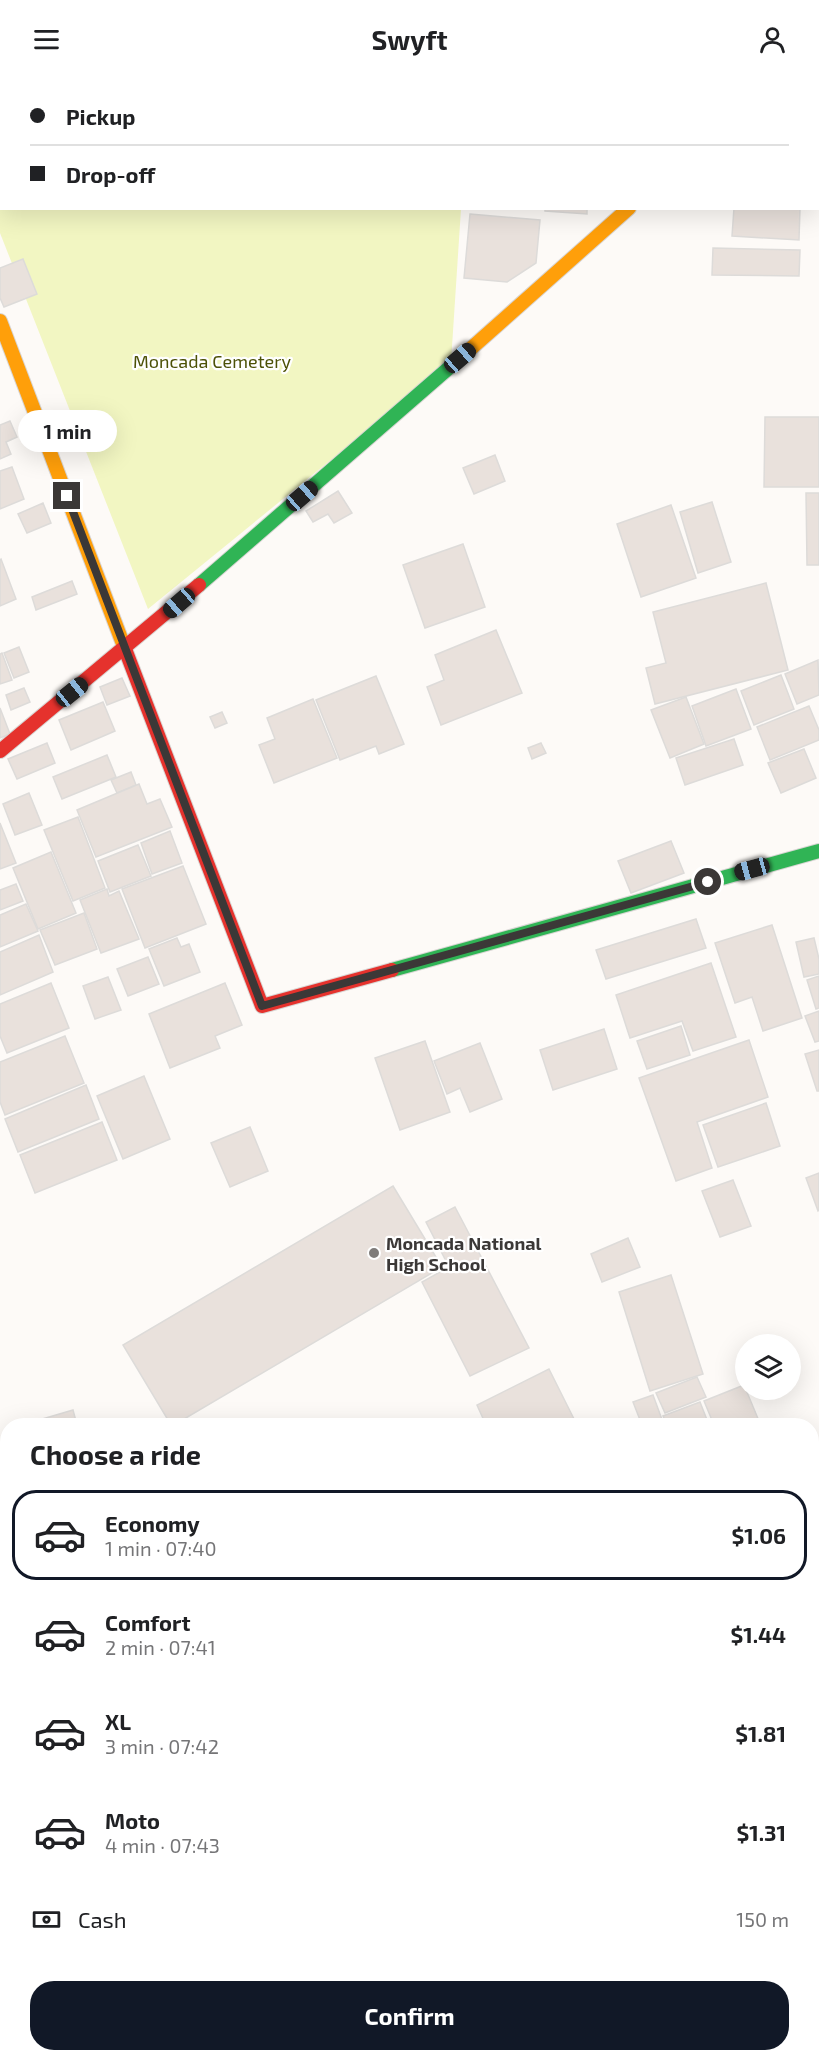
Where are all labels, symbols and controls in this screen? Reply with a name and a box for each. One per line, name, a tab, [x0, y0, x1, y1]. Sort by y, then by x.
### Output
icon: menu	[30, 23, 63, 56]
text: Swyft	[372, 23, 447, 55]
icon: person	[756, 23, 789, 56]
text: Pickup	[66, 103, 135, 129]
text: Drop-off	[66, 161, 155, 187]
car	[441, 339, 479, 377]
park label: Moncada Cemetery	[133, 350, 291, 372]
callout: 1 min	[17, 409, 116, 451]
text: 1 min	[43, 419, 92, 443]
car	[283, 477, 321, 515]
route end	[53, 482, 80, 509]
car	[160, 584, 198, 622]
car	[52, 674, 92, 710]
car	[732, 856, 772, 882]
route start	[694, 868, 721, 895]
place label: Moncada National High School	[386, 1232, 542, 1275]
marker: Moncada National High School	[367, 1246, 381, 1260]
map controls	[735, 1334, 801, 1400]
button: layers	[735, 1334, 801, 1400]
text: Choose a ride	[30, 1438, 201, 1470]
icon: car	[33, 1508, 87, 1562]
text: Economy	[105, 1510, 200, 1536]
text: $1.06	[732, 1522, 786, 1548]
text: 1 min · 07:40	[105, 1536, 217, 1560]
icon: car	[33, 1607, 87, 1661]
text: Comfort	[105, 1609, 190, 1635]
text: $1.44	[730, 1621, 786, 1647]
text: 2 min · 07:41	[105, 1635, 216, 1659]
icon: car	[33, 1706, 87, 1760]
text: XL	[105, 1708, 131, 1734]
text: $1.81	[735, 1720, 786, 1746]
text: 3 min · 07:42	[105, 1734, 219, 1758]
icon: car	[33, 1805, 87, 1859]
text: Moto	[105, 1807, 160, 1833]
text: $1.31	[736, 1819, 786, 1845]
text: 4 min · 07:43	[105, 1833, 220, 1857]
icon: cash	[30, 1903, 63, 1936]
text: Cash	[78, 1906, 127, 1932]
text: 150 m	[736, 1907, 789, 1931]
button: Confirm	[30, 1981, 789, 2050]

